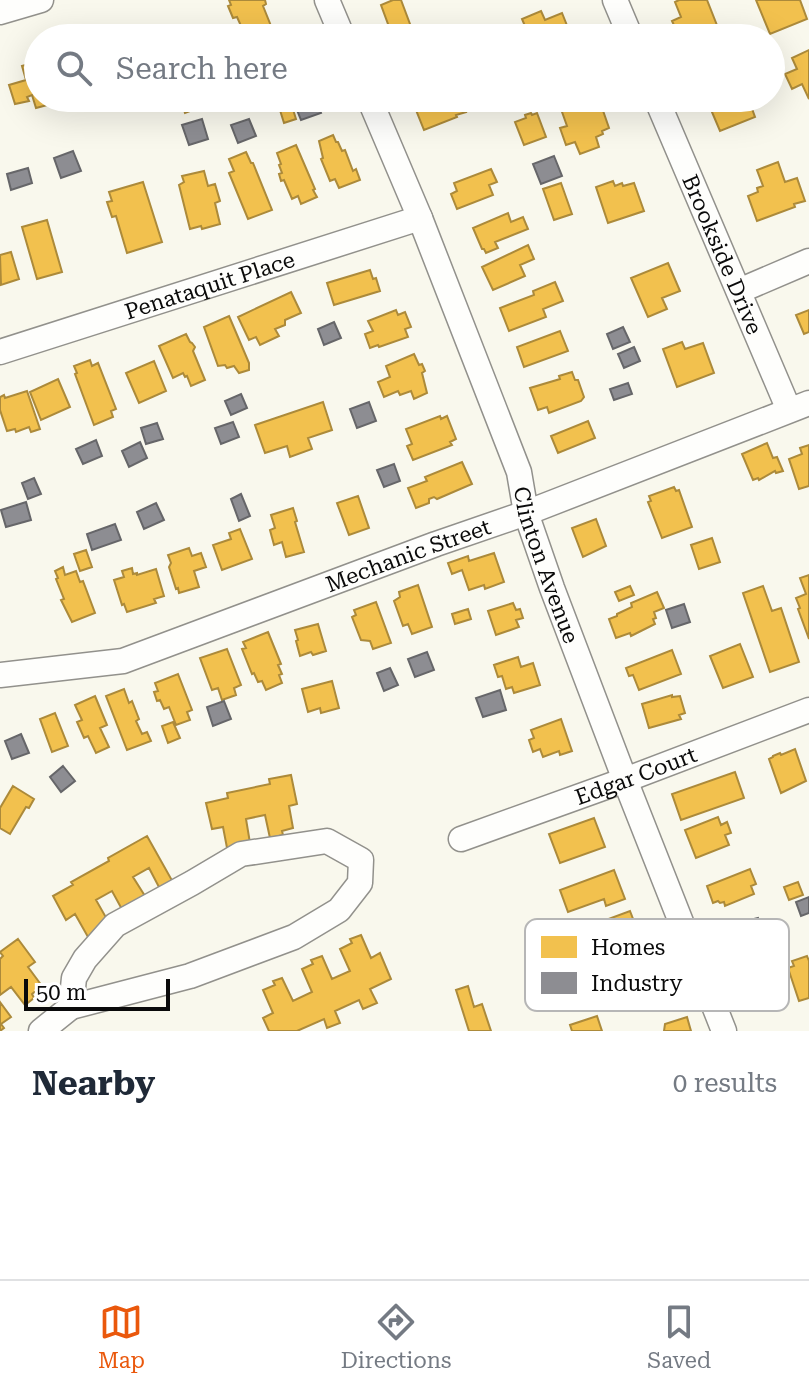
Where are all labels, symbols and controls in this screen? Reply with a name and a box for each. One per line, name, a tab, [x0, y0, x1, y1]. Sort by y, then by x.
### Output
search box	[24, 24, 785, 112]
icon: search	[52, 46, 96, 90]
text: Search here	[116, 51, 288, 86]
street label: Brookside Drive	[677, 171, 767, 338]
street label: Penataquit Place	[122, 247, 298, 324]
street label: Clinton Avenue	[509, 485, 584, 647]
street label: Mechanic Street	[322, 514, 494, 597]
street label: Edgar Court	[572, 742, 700, 810]
legend	[525, 919, 789, 1011]
text: Homes	[591, 935, 665, 960]
text: Industry	[591, 971, 682, 996]
scale bar	[24, 975, 170, 1011]
text: 50 m	[36, 980, 86, 1005]
text: Nearby	[32, 1063, 155, 1103]
text: 0 results	[673, 1068, 777, 1098]
tab: Map	[98, 1300, 145, 1373]
tab: Directions	[341, 1300, 452, 1373]
tab: Saved	[647, 1300, 711, 1373]

